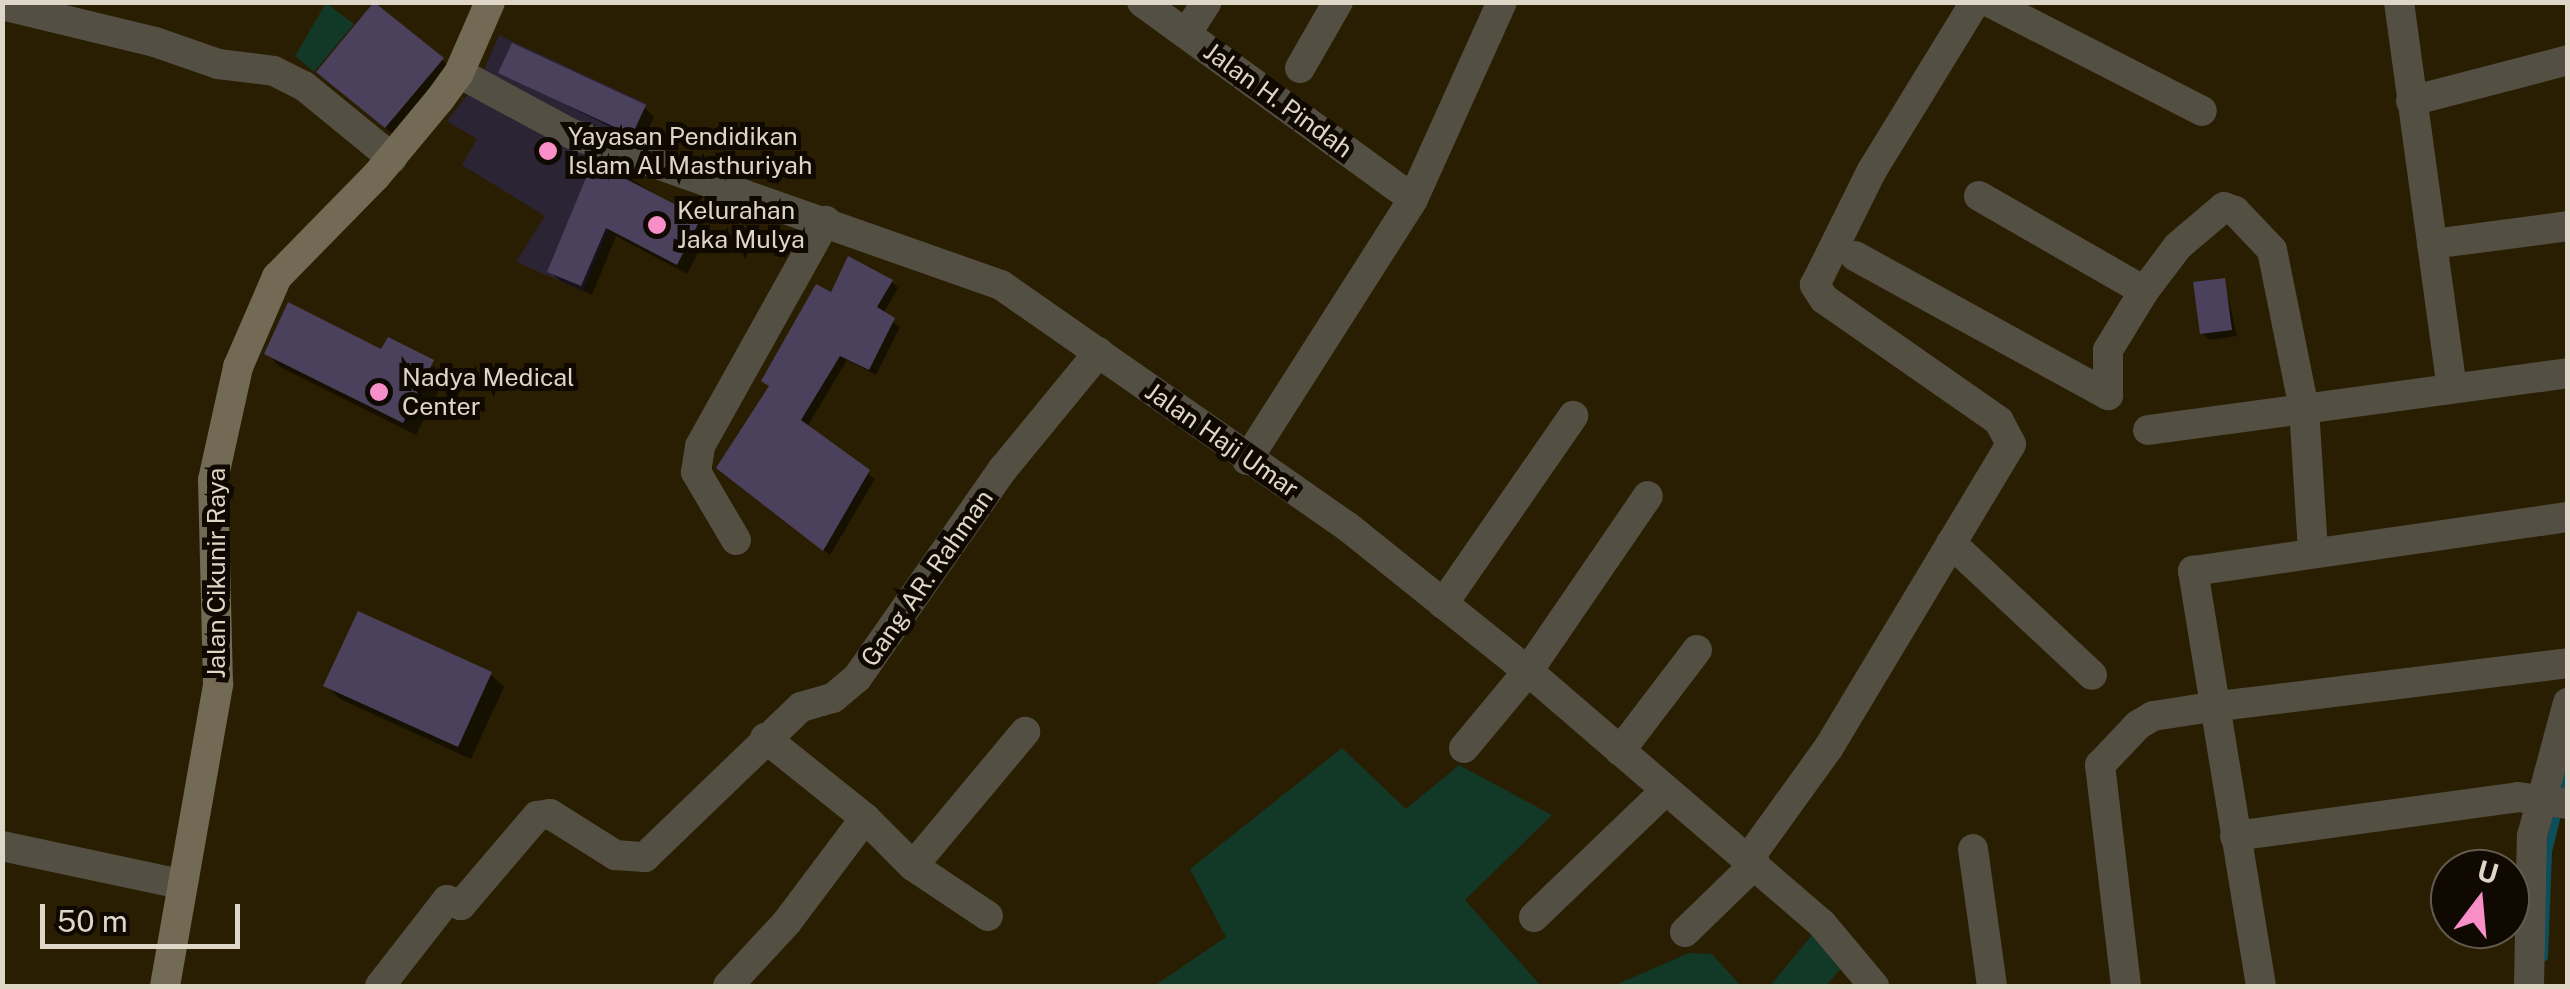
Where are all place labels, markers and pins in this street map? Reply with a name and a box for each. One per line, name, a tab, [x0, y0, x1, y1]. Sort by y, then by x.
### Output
place label: Yayasan Pendidikan Islam Al Masthuriyah	[568, 122, 812, 181]
marker: Yayasan Pendidikan Islam Al Masthuriyah	[537, 140, 559, 162]
place label: Kelurahan Jaka Mulya	[677, 196, 805, 255]
marker: Kelurahan Jaka Mulya	[646, 214, 668, 236]
place label: Nadya Medical Center	[402, 363, 575, 422]
marker: Nadya Medical Center	[366, 379, 392, 405]

